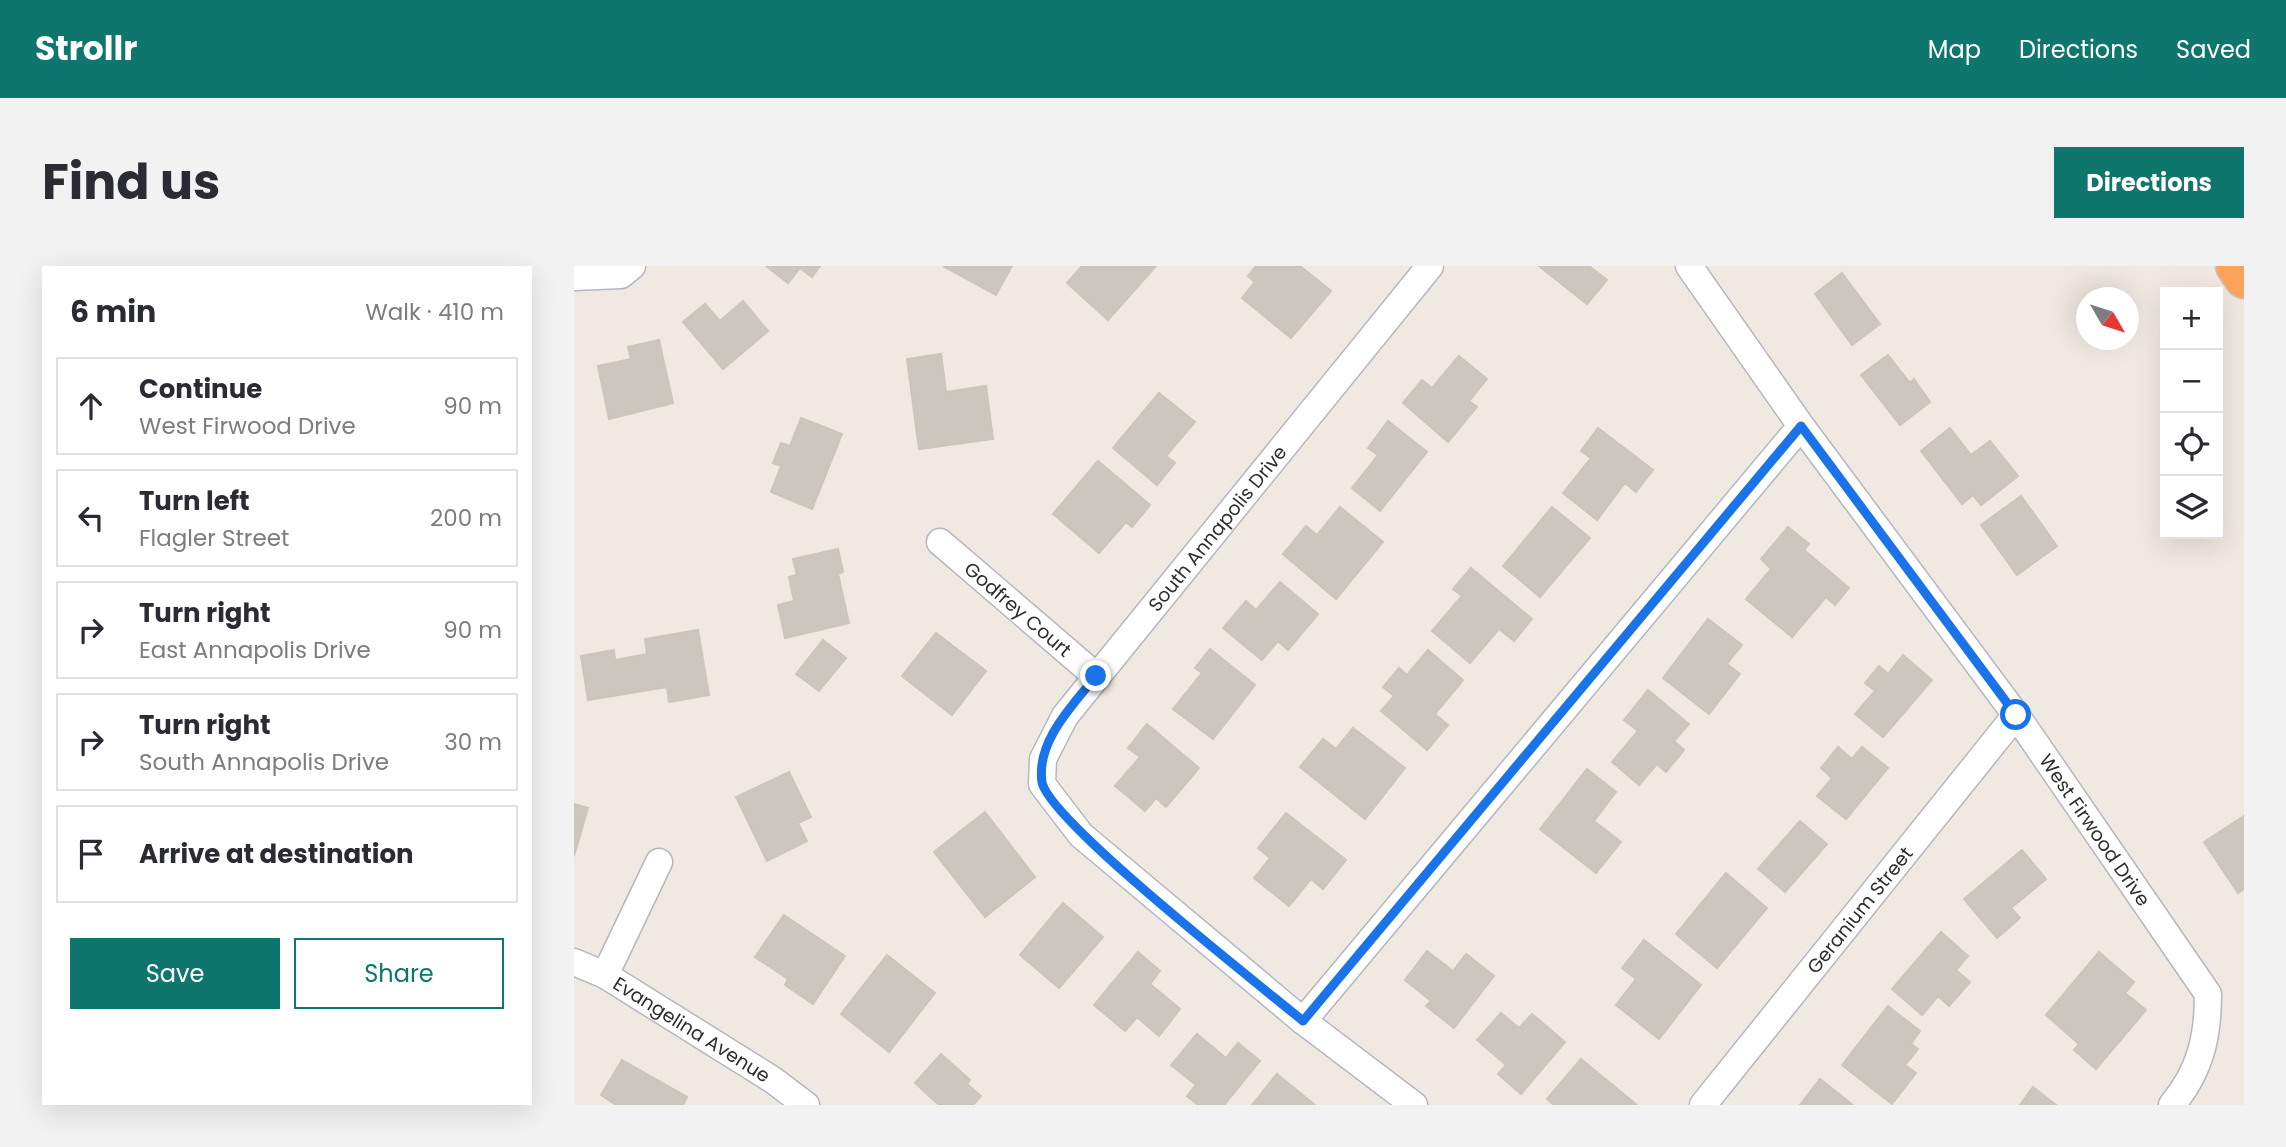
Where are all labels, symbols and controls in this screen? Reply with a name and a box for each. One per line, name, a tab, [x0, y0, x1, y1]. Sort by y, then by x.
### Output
text: Strollr	[35, 25, 137, 72]
text: Map	[1928, 33, 1981, 66]
text: Directions	[2019, 33, 2138, 66]
text: Saved	[2176, 33, 2251, 66]
button: Directions	[2054, 147, 2244, 218]
text: Find us	[42, 148, 220, 216]
north arrow	[2076, 287, 2139, 350]
map controls	[2160, 287, 2223, 539]
button: +	[2160, 287, 2223, 350]
text: 6 min	[70, 290, 156, 333]
text: Walk · 410 m	[365, 296, 504, 328]
button: −	[2160, 350, 2223, 413]
text: Continue	[139, 371, 262, 407]
icon: ahead	[72, 387, 110, 425]
text: 90 m	[443, 390, 502, 422]
text: West Firwood Drive	[139, 410, 356, 442]
button: locate	[2160, 413, 2223, 476]
street label: South Annapolis Drive	[1142, 440, 1293, 617]
button: layers	[2160, 476, 2223, 539]
text: Turn left	[139, 483, 250, 519]
icon: left	[72, 499, 110, 537]
text: 200 m	[430, 502, 502, 534]
text: Flagler Street	[139, 522, 289, 554]
street label: Godfrey Court	[959, 555, 1078, 663]
text: Turn right	[139, 595, 271, 631]
icon: right	[72, 611, 110, 649]
text: 90 m	[443, 614, 502, 646]
text: East Annapolis Drive	[139, 634, 371, 666]
route end	[1080, 660, 1111, 691]
route start	[2000, 699, 2031, 730]
text: Turn right	[139, 707, 271, 743]
icon: right	[72, 723, 110, 761]
text: 30 m	[444, 726, 502, 758]
text: South Annapolis Drive	[139, 746, 389, 778]
street label: West Firwood Drive	[2033, 748, 2157, 911]
icon: arrive	[72, 835, 110, 873]
text: Arrive at destination	[139, 836, 414, 872]
street label: Geranium Street	[1800, 841, 1919, 979]
button: Save	[70, 938, 280, 1009]
button: Share	[294, 938, 504, 1009]
street label: Evangelina Avenue	[608, 970, 776, 1089]

